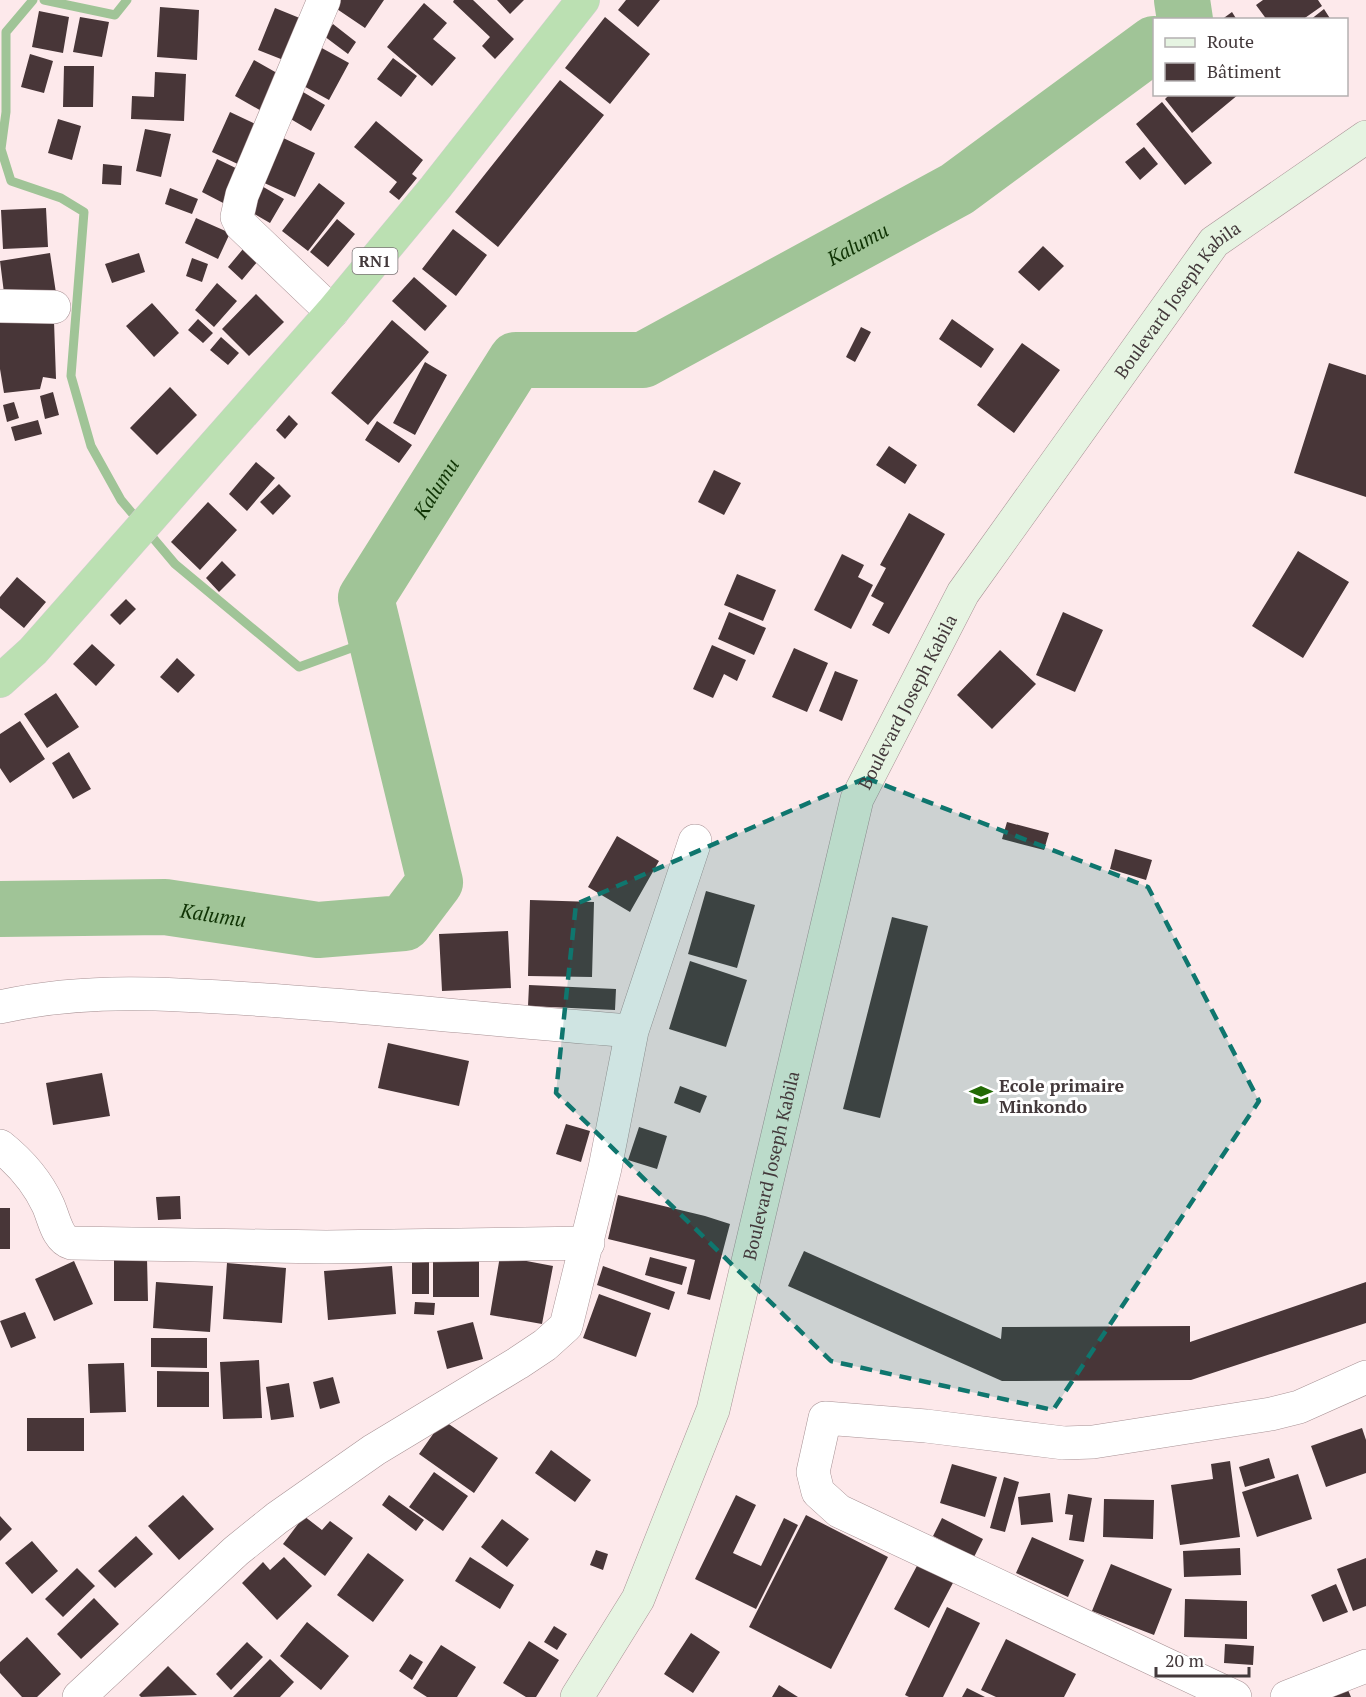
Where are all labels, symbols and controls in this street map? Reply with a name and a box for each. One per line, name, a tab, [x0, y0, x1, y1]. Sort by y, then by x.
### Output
legend	[1153, 18, 1348, 96]
text: Route	[1207, 29, 1254, 53]
text: Bâtiment	[1207, 59, 1282, 83]
water label: Kalumu	[821, 216, 893, 271]
street label: Boulevard Joseph Kabila	[1109, 216, 1245, 383]
road number: RN1	[352, 248, 398, 274]
water label: Kalumu	[406, 453, 465, 524]
street label: Boulevard Joseph Kabila	[852, 610, 962, 793]
water label: Kalumu	[178, 896, 248, 933]
street label: Boulevard Joseph Kabila	[737, 1068, 805, 1262]
place label: Ecole primaire Minkondo	[999, 1073, 1125, 1118]
school or university icon: Ecole primaire Minkondo	[968, 1082, 994, 1108]
scale bar	[1156, 1640, 1249, 1678]
text: 20 m	[1165, 1648, 1205, 1672]

